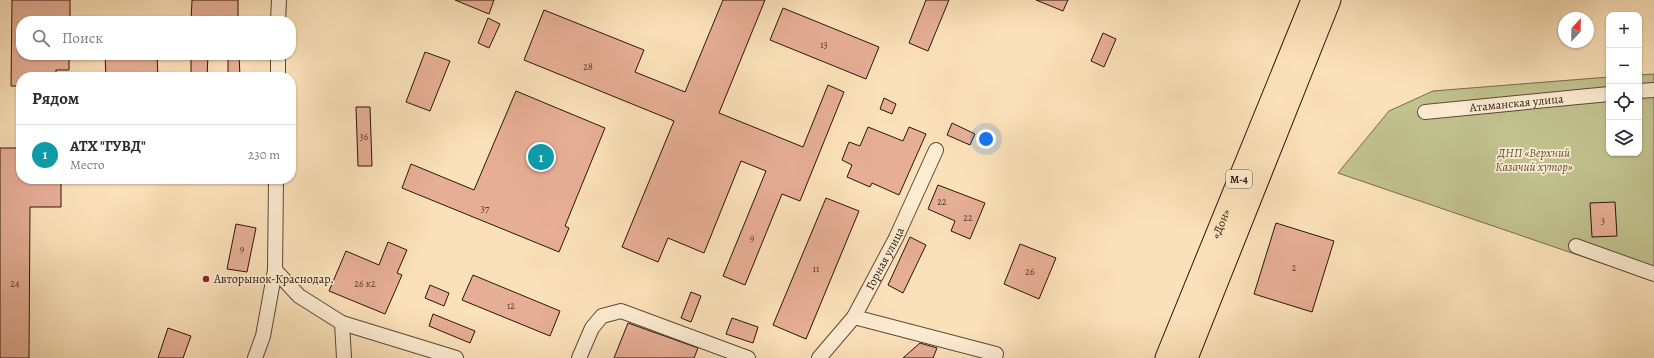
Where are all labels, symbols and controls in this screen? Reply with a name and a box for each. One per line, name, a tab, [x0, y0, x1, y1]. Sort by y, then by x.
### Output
north arrow	[1558, 12, 1594, 48]
map controls	[1606, 12, 1642, 156]
button: +	[1606, 12, 1642, 48]
search box	[16, 16, 296, 60]
icon: search	[30, 27, 52, 49]
text: Поиск	[62, 28, 103, 48]
house number: 13	[820, 38, 828, 51]
button: −	[1606, 48, 1642, 84]
house number: 28	[583, 60, 593, 73]
button: locate	[1606, 84, 1642, 120]
text: Рядом	[32, 87, 79, 110]
street label: Атаманская улица	[1468, 90, 1565, 116]
button: layers	[1606, 120, 1642, 156]
your location	[976, 129, 996, 149]
house number: 36	[360, 130, 369, 143]
text: АТХ "ГУВД"	[70, 136, 146, 156]
pin: 1	[528, 142, 554, 172]
park label: ДНП «Верхний Казачий хутор»	[1495, 145, 1573, 175]
text: 1	[43, 146, 47, 163]
text: 230 m	[248, 146, 280, 163]
text: Место	[70, 156, 105, 173]
road number: М-4	[1226, 170, 1252, 188]
house number: 22	[937, 195, 947, 208]
house number: 37	[481, 202, 490, 215]
street label: «Дон»	[1207, 206, 1234, 241]
house number: 22	[963, 211, 973, 224]
house number: 3	[1601, 214, 1605, 227]
street label: Горная улица	[862, 224, 908, 293]
house number: 9	[750, 231, 755, 244]
house number: 9	[240, 242, 245, 255]
house number: 2	[1292, 261, 1297, 274]
house number: 11	[813, 262, 820, 275]
house number: 26	[1025, 265, 1035, 278]
place label: Авторынок-Краснодар.	[213, 271, 334, 287]
marker: Авторынок-Краснодар.	[201, 274, 211, 284]
house number: 24	[10, 277, 20, 290]
house number: 26 к2	[354, 277, 376, 290]
house number: 12	[507, 299, 515, 312]

